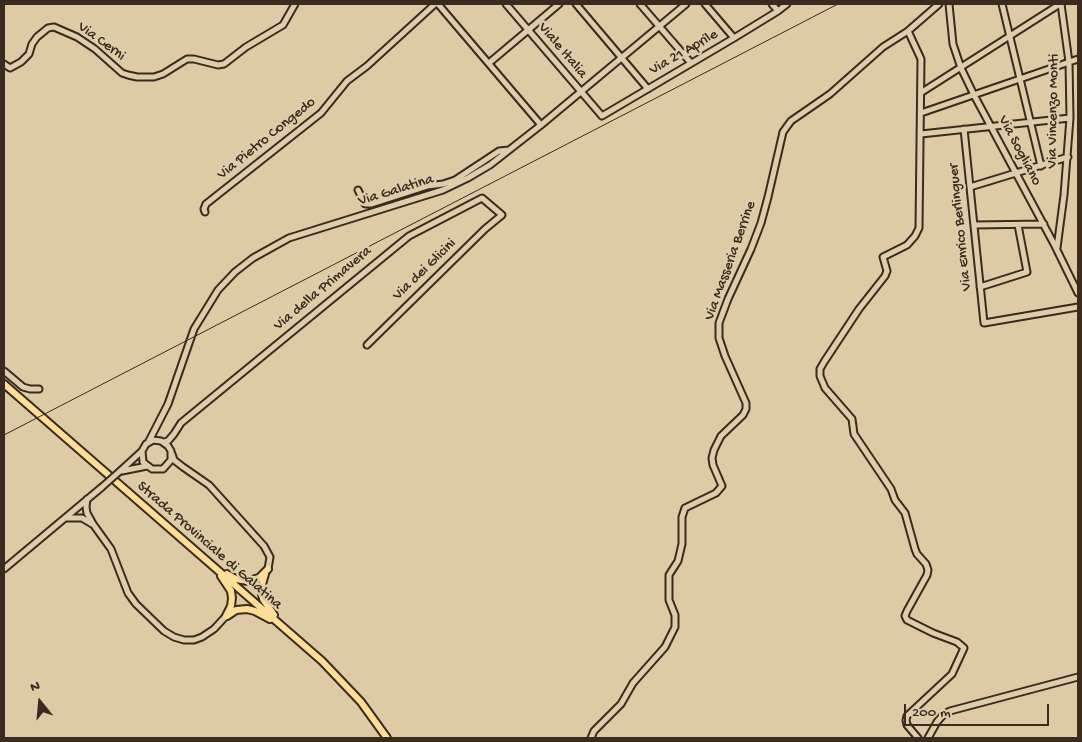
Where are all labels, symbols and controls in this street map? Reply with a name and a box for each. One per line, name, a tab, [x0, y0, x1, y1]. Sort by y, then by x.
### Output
street label: Via Cerni	[73, 19, 129, 65]
street label: Viale Italia	[533, 19, 591, 83]
street label: Via 21 Aprile	[646, 26, 722, 80]
street label: Via Vincenzo Monti	[1044, 53, 1064, 169]
street label: Via Pietro Congedo	[214, 94, 320, 184]
street label: Via Sogliano	[993, 113, 1045, 189]
street label: Via Enrico Berlinguer	[945, 162, 977, 292]
street label: Via Galatina	[356, 171, 436, 211]
street label: Via Masseria Berrine	[701, 199, 761, 323]
street label: Via dei Glicini	[389, 235, 461, 305]
street label: Via della Primavera	[270, 243, 376, 335]
street label: Strada Provinciale di Galatina	[133, 478, 285, 614]
north arrow	[15, 677, 65, 727]
text: N	[29, 678, 42, 697]
scale bar	[907, 694, 1052, 726]
text: 200 m	[912, 704, 951, 722]

